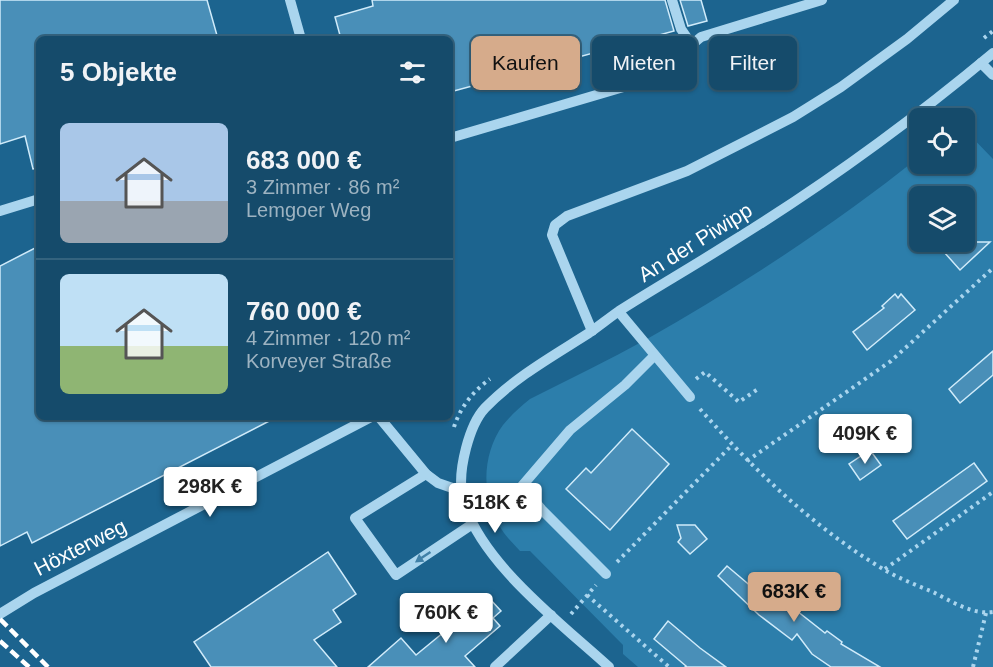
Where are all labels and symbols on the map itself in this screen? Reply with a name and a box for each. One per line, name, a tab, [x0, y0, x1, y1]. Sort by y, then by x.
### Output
street label: An der Piwipp	[634, 198, 756, 286]
pin: 409K €	[816, 414, 914, 465]
pin: 298K €	[161, 467, 259, 518]
pin: 518K €	[446, 483, 544, 534]
street label: Höxterweg	[30, 514, 130, 580]
one-way arrow	[415, 551, 431, 562]
pin: 683K €	[745, 572, 843, 623]
pin: 760K €	[397, 593, 495, 644]

